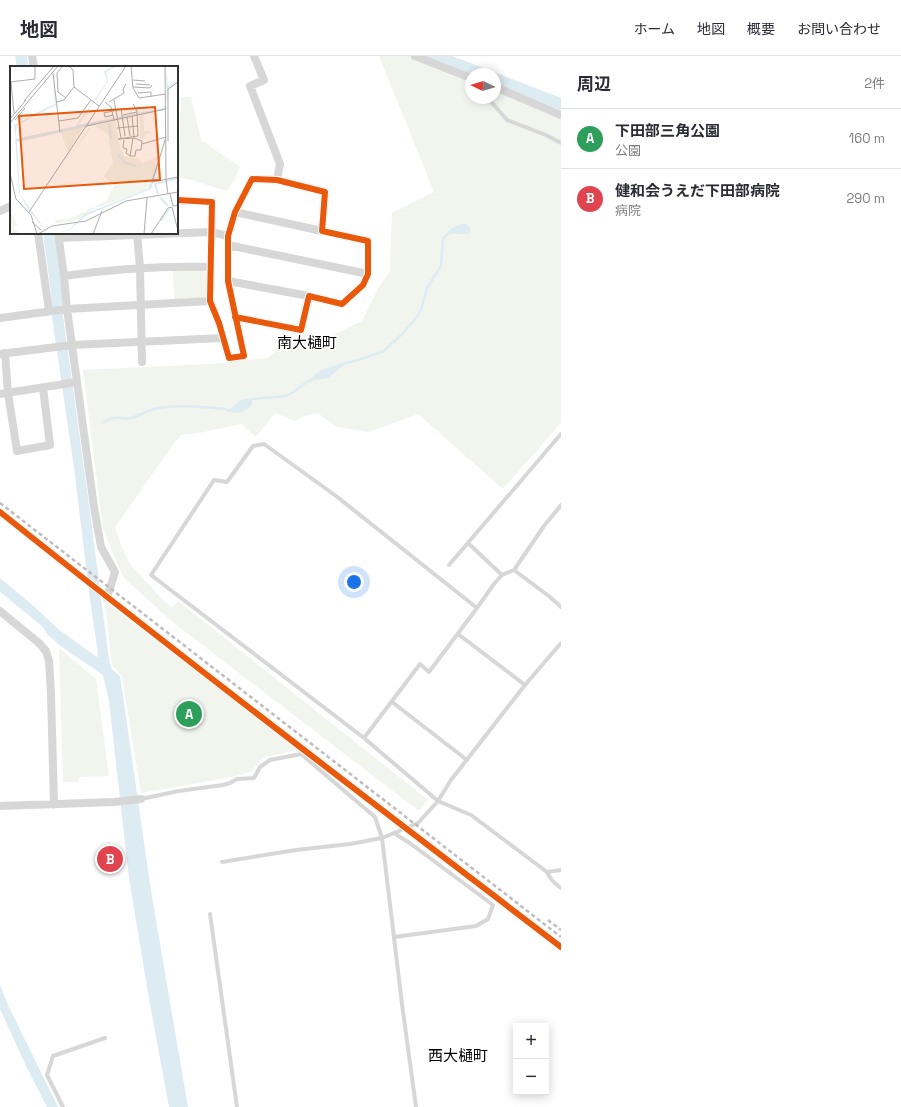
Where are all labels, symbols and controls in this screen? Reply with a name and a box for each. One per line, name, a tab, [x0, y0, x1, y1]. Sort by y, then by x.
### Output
text: 地図	[20, 17, 58, 42]
text: ホーム	[633, 20, 675, 38]
text: 地図	[697, 20, 725, 38]
text: 概要	[747, 20, 775, 38]
text: お問い合わせ	[797, 20, 881, 38]
inset map	[10, 66, 178, 234]
north arrow	[465, 68, 501, 104]
text: 周辺	[577, 73, 611, 95]
text: 2件	[864, 75, 885, 92]
text: 下田部三角公園	[615, 121, 720, 140]
text: A	[586, 130, 594, 147]
text: 160 m	[849, 130, 885, 147]
text: 公園	[615, 142, 641, 159]
text: 健和会うえだ下田部病院	[615, 181, 780, 200]
text: B	[586, 190, 594, 207]
text: 290 m	[846, 190, 885, 207]
text: 病院	[615, 202, 641, 219]
district label: 南大樋町	[277, 333, 337, 352]
your location	[344, 572, 364, 592]
pin: A	[176, 699, 202, 729]
pin: B	[97, 844, 123, 874]
map controls	[513, 1023, 549, 1095]
button: +	[513, 1023, 549, 1059]
district label: 西大樋町	[428, 1046, 488, 1065]
button: −	[513, 1059, 549, 1095]

